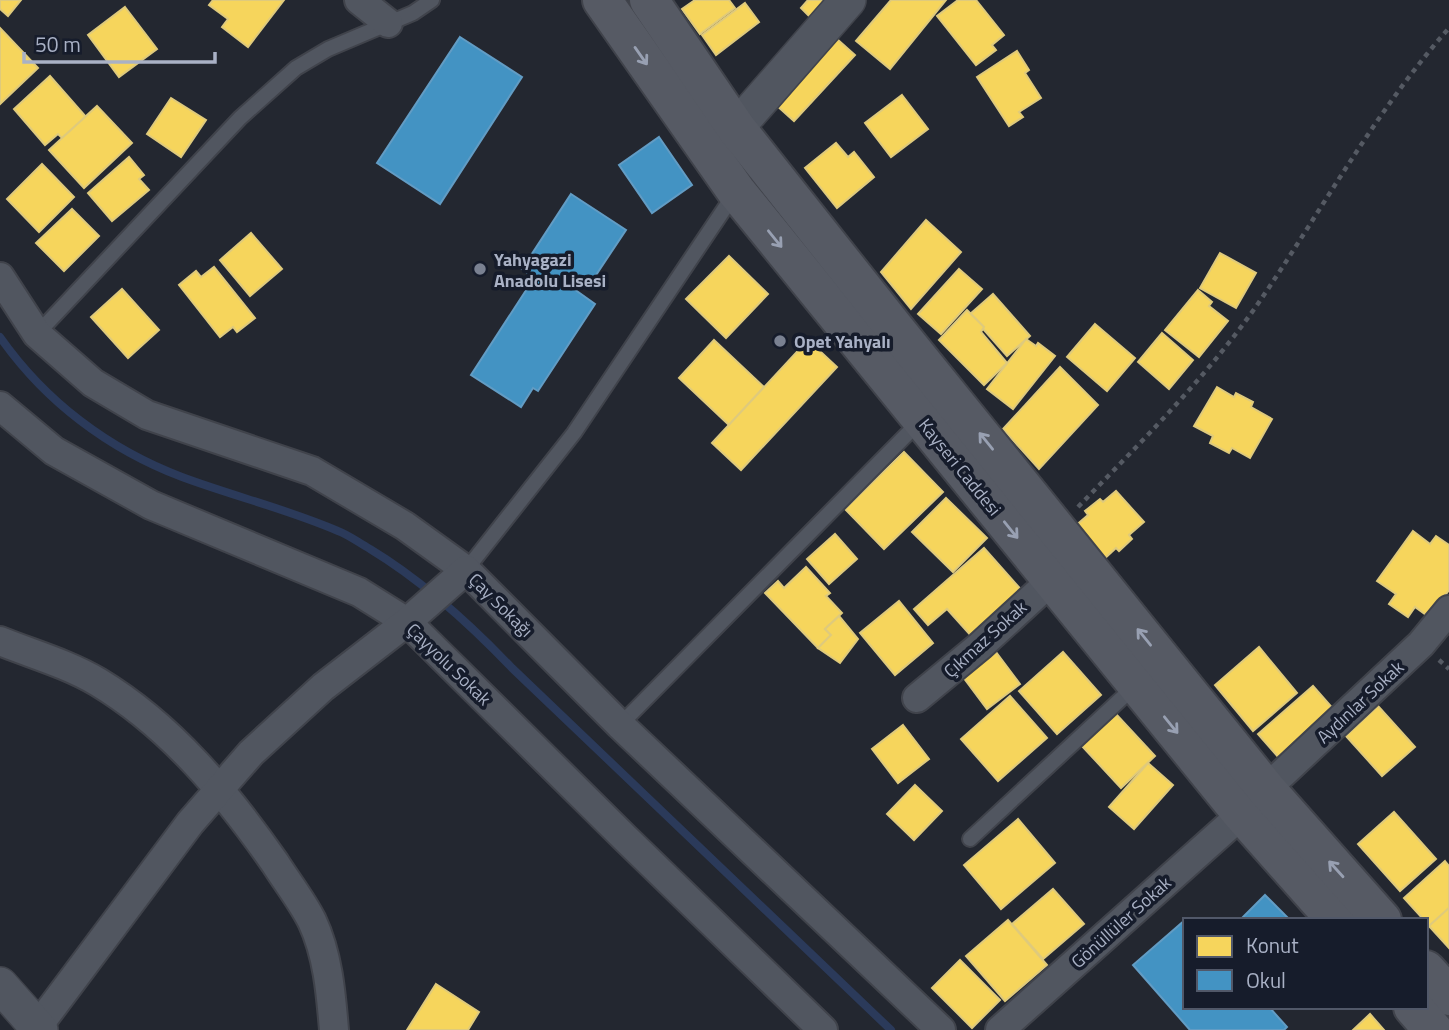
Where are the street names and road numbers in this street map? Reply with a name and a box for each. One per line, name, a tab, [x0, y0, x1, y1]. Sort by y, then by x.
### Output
street label: Kayseri Caddesi	[912, 412, 1008, 522]
street label: Çay Sokağı	[463, 567, 539, 643]
street label: Çıkmaz Sokak	[937, 594, 1033, 684]
street label: Çayyolu Sokak	[401, 617, 498, 712]
street label: Aydınlar Sokak	[1310, 654, 1410, 750]
street label: Gönüllüler Sokak	[1065, 869, 1177, 974]

